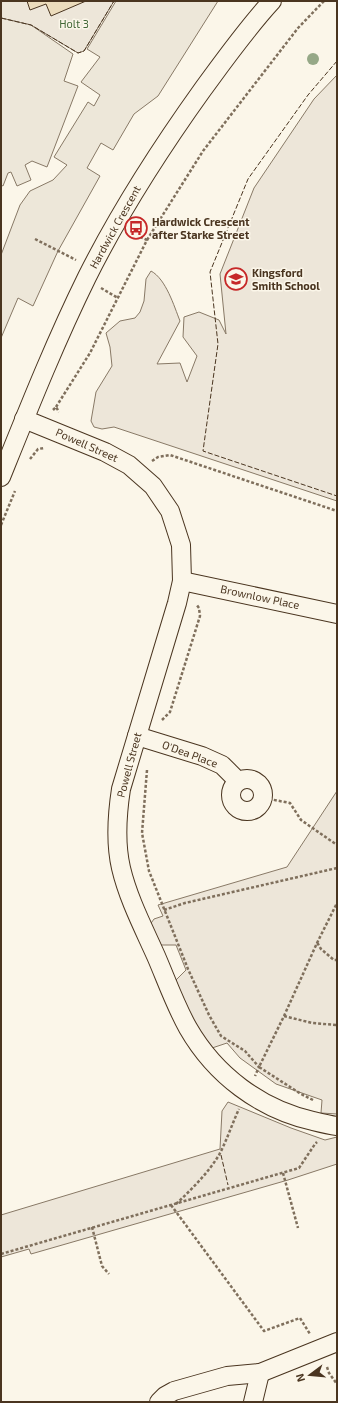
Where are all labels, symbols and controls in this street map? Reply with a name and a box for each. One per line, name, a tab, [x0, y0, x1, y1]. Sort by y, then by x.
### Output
park label: Holt 3	[59, 17, 89, 30]
street label: Hardwick Crescent	[86, 183, 143, 271]
bus stop icon: Hardwick Crescent after Starke Street	[123, 215, 149, 241]
place label: Hardwick Crescent after Starke Street	[152, 215, 250, 241]
school or university icon: Kingsford Smith School	[223, 266, 249, 292]
place label: Kingsford Smith School	[252, 266, 320, 292]
street label: Powell Street	[54, 425, 120, 464]
street label: Brownlow Place	[219, 582, 301, 611]
street label: Powell Street	[114, 731, 143, 799]
street label: O'Dea Place	[161, 737, 220, 770]
north arrow	[290, 1355, 330, 1395]
text: N	[293, 1372, 307, 1384]

